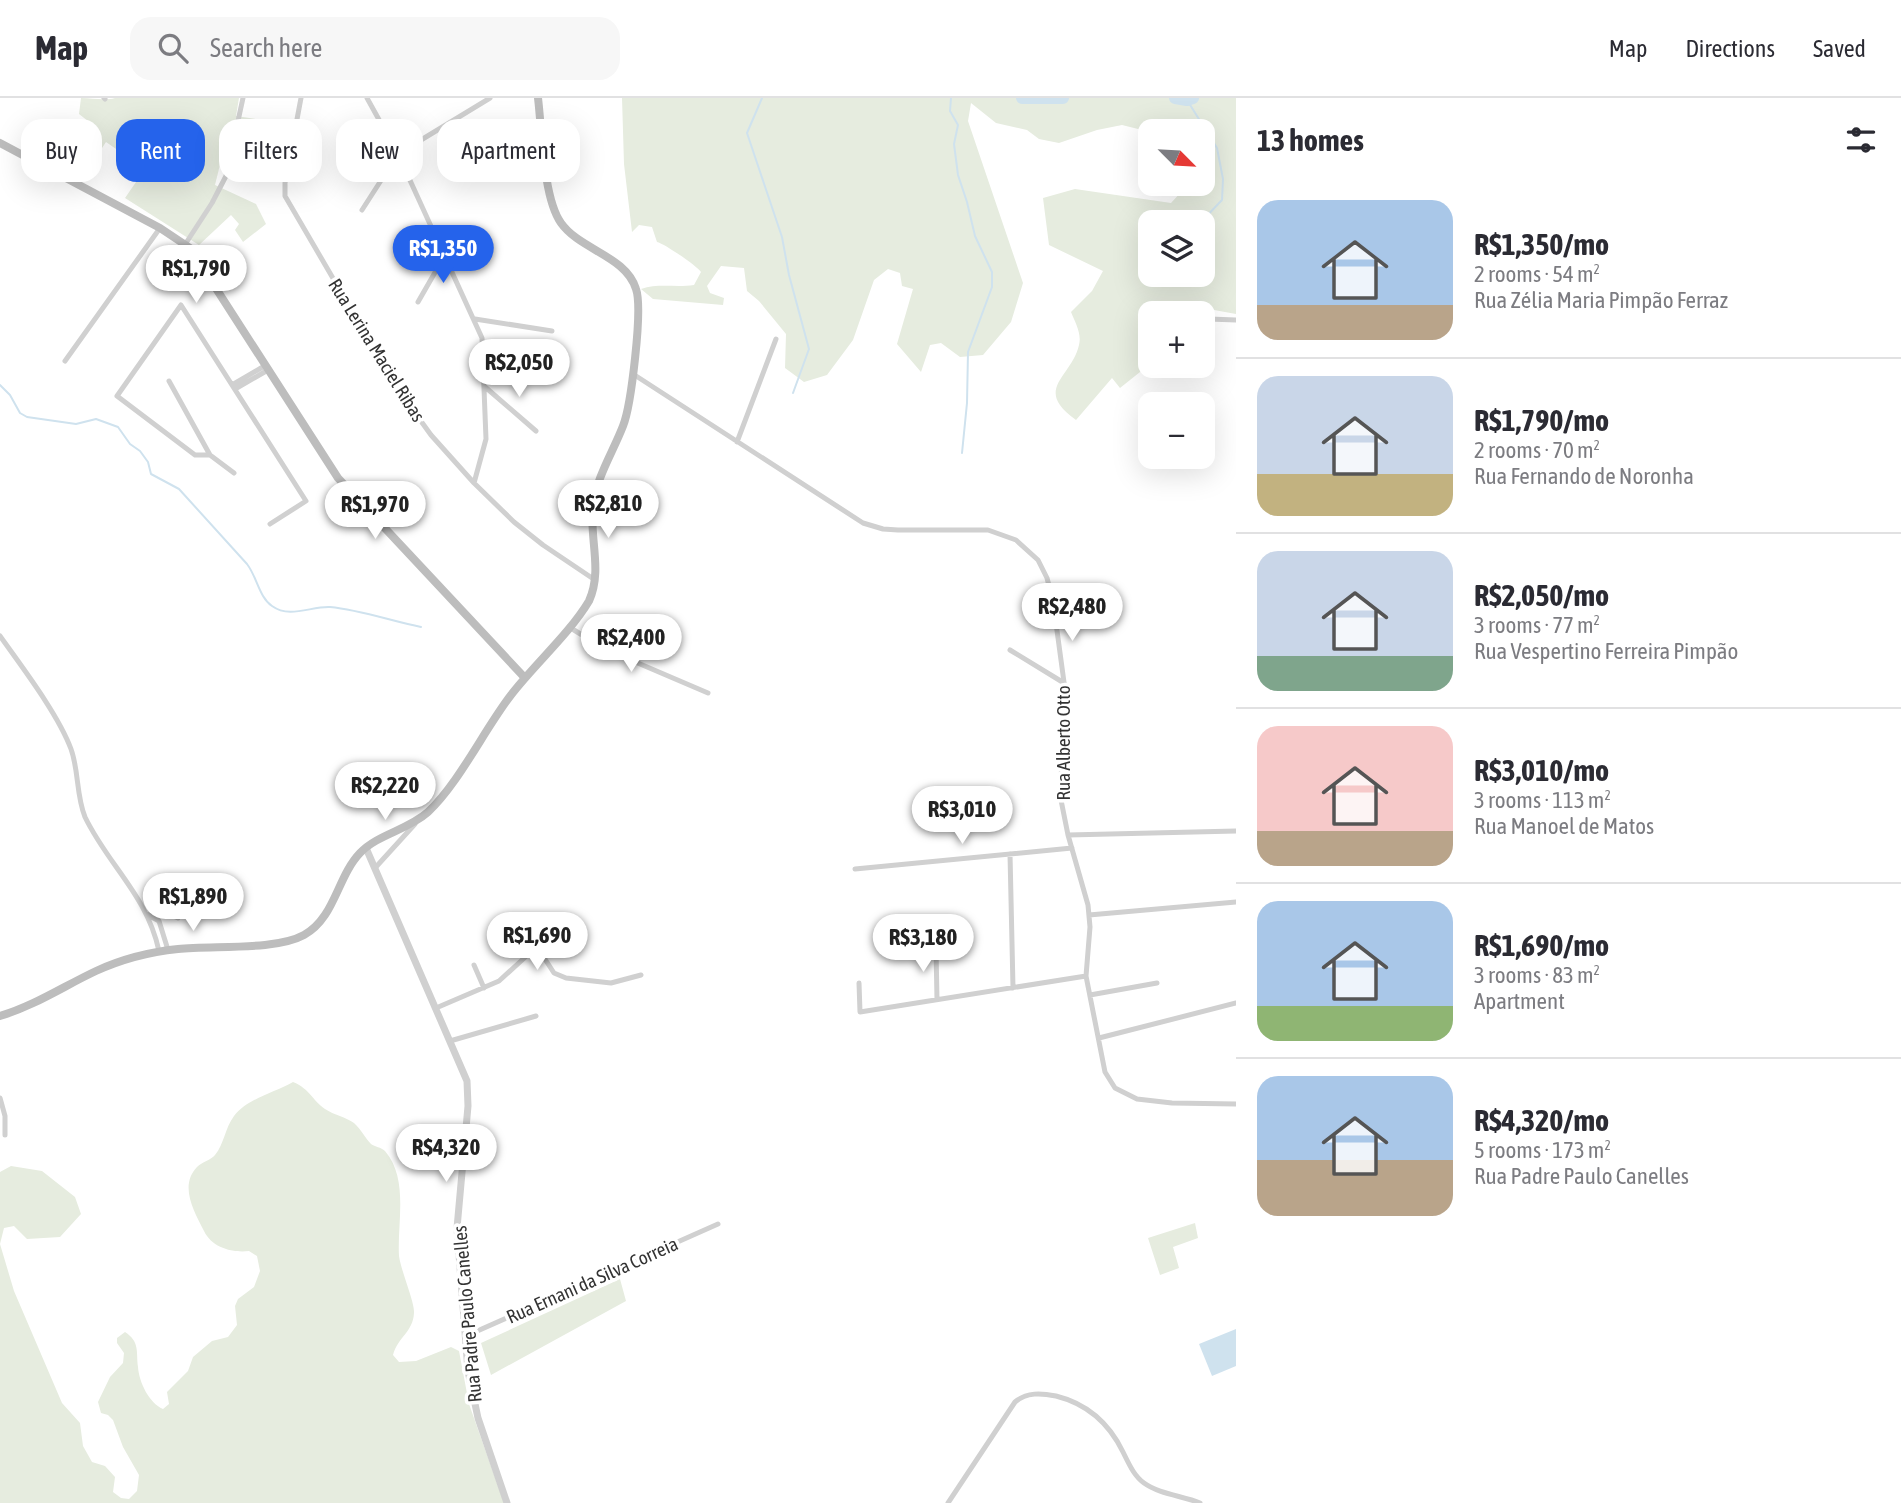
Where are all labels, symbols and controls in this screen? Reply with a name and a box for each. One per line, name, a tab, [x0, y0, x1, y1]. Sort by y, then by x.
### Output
search box	[130, 17, 620, 80]
text: Map	[35, 29, 88, 67]
icon: search	[154, 29, 192, 67]
text: Search here	[210, 33, 322, 63]
text: Map	[1609, 35, 1647, 62]
text: Directions	[1685, 35, 1775, 62]
text: Saved	[1813, 35, 1866, 62]
chip: Buy	[21, 119, 102, 182]
chip: Rent	[116, 119, 205, 182]
chip: Filters	[219, 119, 322, 182]
chip: New	[336, 119, 423, 182]
chip: Apartment	[437, 119, 580, 182]
north arrow	[1138, 119, 1214, 196]
map controls	[1138, 119, 1215, 469]
icon: filters	[1842, 121, 1880, 159]
text: 13 homes	[1257, 123, 1364, 157]
button: layers	[1138, 210, 1215, 287]
pin: R$1,350	[378, 226, 508, 285]
text: R$1,350/mo	[1474, 227, 1609, 261]
icon: home	[1313, 228, 1397, 312]
text: R$1,350	[409, 235, 477, 261]
pin: R$1,790	[131, 246, 261, 305]
text: R$1,790	[162, 255, 230, 281]
text: 2 rooms · 54 m²	[1474, 261, 1600, 287]
street label: Rua Lerina Maciel Ribas	[324, 274, 430, 426]
text: Rua Zélia Maria Pimpão Ferraz	[1474, 287, 1728, 313]
button: +	[1138, 301, 1215, 378]
pin: R$2,050	[454, 340, 584, 399]
text: R$2,050	[485, 349, 553, 375]
button: −	[1138, 392, 1215, 469]
text: R$1,790/mo	[1474, 403, 1609, 437]
icon: home	[1313, 404, 1397, 488]
text: 2 rooms · 70 m²	[1474, 437, 1600, 463]
text: Rua Fernando de Noronha	[1474, 463, 1694, 489]
pin: R$2,810	[543, 480, 673, 540]
pin: R$1,970	[310, 482, 440, 541]
text: R$2,810	[574, 490, 642, 516]
text: R$1,970	[341, 491, 409, 517]
text: R$2,050/mo	[1474, 578, 1609, 612]
icon: home	[1313, 579, 1397, 663]
pin: R$2,480	[1007, 584, 1137, 643]
text: R$2,480	[1038, 593, 1106, 619]
text: 3 rooms · 77 m²	[1474, 612, 1600, 638]
pin: R$2,400	[566, 614, 696, 674]
text: R$2,400	[597, 624, 665, 650]
text: Rua Vespertino Ferreira Pimpão	[1474, 638, 1738, 664]
street label: Rua Alberto Otto	[1052, 685, 1074, 801]
text: R$3,010/mo	[1474, 753, 1609, 787]
icon: home	[1313, 754, 1397, 838]
pin: R$2,220	[320, 762, 450, 822]
text: R$2,220	[351, 772, 419, 798]
pin: R$3,010	[897, 786, 1027, 846]
text: 3 rooms · 113 m²	[1474, 787, 1611, 813]
text: R$3,010	[928, 796, 996, 822]
text: Rua Manoel de Matos	[1474, 813, 1654, 839]
pin: R$1,890	[128, 874, 258, 933]
text: R$1,890	[159, 883, 227, 909]
pin: R$1,690	[472, 912, 602, 972]
pin: R$3,180	[858, 914, 988, 974]
text: R$1,690	[503, 922, 571, 948]
text: R$3,180	[889, 924, 957, 950]
text: R$1,690/mo	[1474, 928, 1609, 962]
icon: home	[1313, 929, 1397, 1013]
text: 3 rooms · 83 m²	[1474, 962, 1600, 988]
text: Apartment	[1474, 988, 1565, 1014]
text: R$4,320/mo	[1474, 1103, 1609, 1137]
icon: home	[1313, 1104, 1397, 1188]
pin: R$4,320	[381, 1124, 511, 1184]
text: R$4,320	[412, 1134, 480, 1160]
text: 5 rooms · 173 m²	[1474, 1137, 1611, 1163]
text: Rua Padre Paulo Canelles	[1474, 1163, 1689, 1189]
street label: Rua Padre Paulo Canelles	[448, 1224, 486, 1403]
street label: Rua Ernani da Silva Correia	[503, 1232, 681, 1328]

